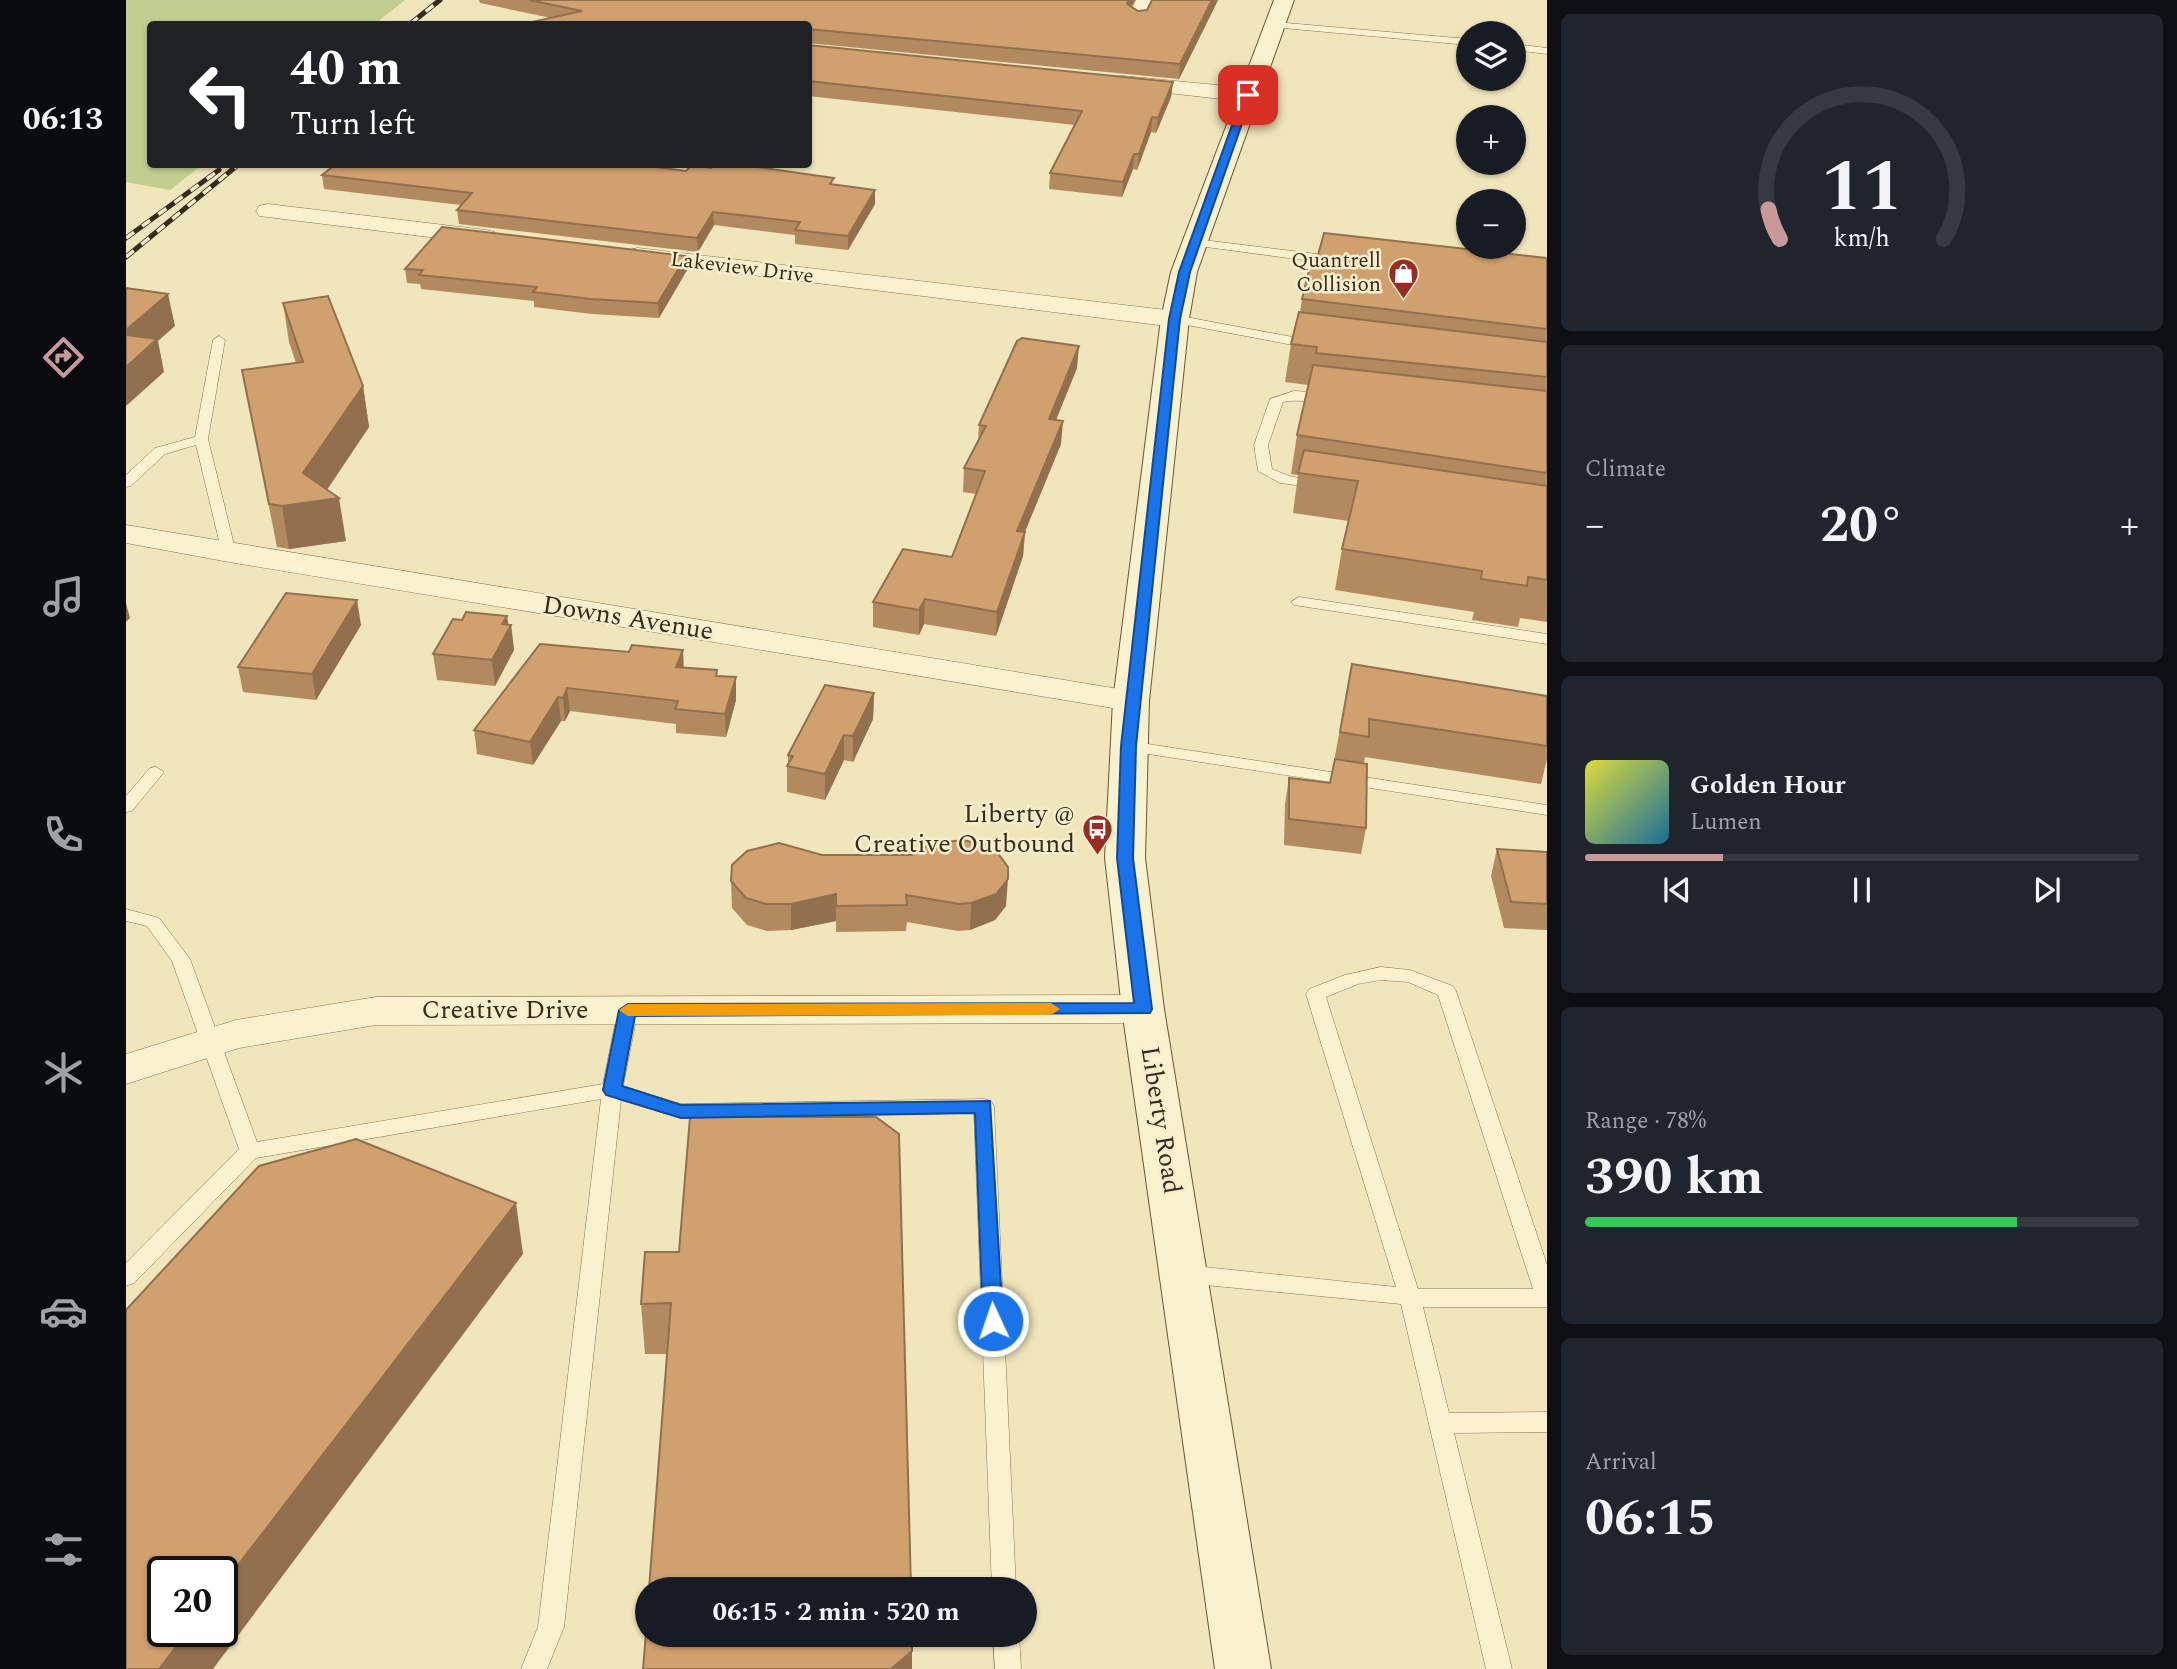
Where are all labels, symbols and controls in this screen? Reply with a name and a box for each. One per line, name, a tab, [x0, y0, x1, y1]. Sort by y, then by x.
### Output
map controls	[1456, 21, 1526, 259]
button: layers	[1456, 21, 1526, 91]
text: 40 m	[290, 32, 401, 107]
icon: left	[175, 49, 266, 140]
pin	[1218, 65, 1278, 125]
icon: arrive	[1229, 76, 1267, 114]
text: 06:13	[23, 95, 103, 144]
text: Turn left	[290, 100, 416, 149]
button: +	[1456, 105, 1526, 175]
text: 11	[1821, 132, 1903, 243]
button: −	[1456, 189, 1526, 259]
text: km/h	[1834, 219, 1890, 257]
street label: Lakeview Drive	[668, 243, 816, 293]
place label: Quantrell Collision	[1291, 245, 1381, 301]
shop icon: Quantrell Collision	[1387, 256, 1421, 300]
icon: directions	[39, 333, 88, 382]
text: Climate	[1585, 452, 1666, 487]
text: 20°	[1820, 486, 1904, 565]
text: −	[1585, 497, 1604, 555]
text: +	[2120, 497, 2139, 555]
icon: music	[39, 572, 88, 621]
street label: Downs Avenue	[540, 585, 716, 651]
text: Golden Hour	[1690, 765, 1846, 805]
place label: Liberty @ Creative Outbound	[854, 794, 1075, 864]
text: Lumen	[1690, 805, 1762, 840]
icon: phone	[39, 810, 88, 859]
bus stop icon: Liberty @ Creative Outbound	[1081, 812, 1115, 856]
icon: previous	[1658, 871, 1696, 909]
icon: pause	[1843, 871, 1881, 909]
icon: next	[2028, 871, 2066, 909]
street label: Creative Drive	[421, 990, 589, 1030]
street label: Liberty Road	[1130, 1043, 1192, 1197]
icon: climate	[39, 1048, 88, 1097]
text: Range · 78%	[1585, 1104, 1706, 1139]
text: 390 km	[1585, 1138, 1764, 1217]
position arrow	[956, 1284, 1030, 1358]
icon: car	[39, 1287, 88, 1336]
text: Arrival	[1585, 1445, 1657, 1480]
text: 06:15	[1585, 1479, 1716, 1558]
icon: filters	[39, 1525, 88, 1574]
speed limit sign: 20	[147, 1556, 238, 1647]
text: 06:15 · 2 min · 520 m	[712, 1592, 960, 1632]

